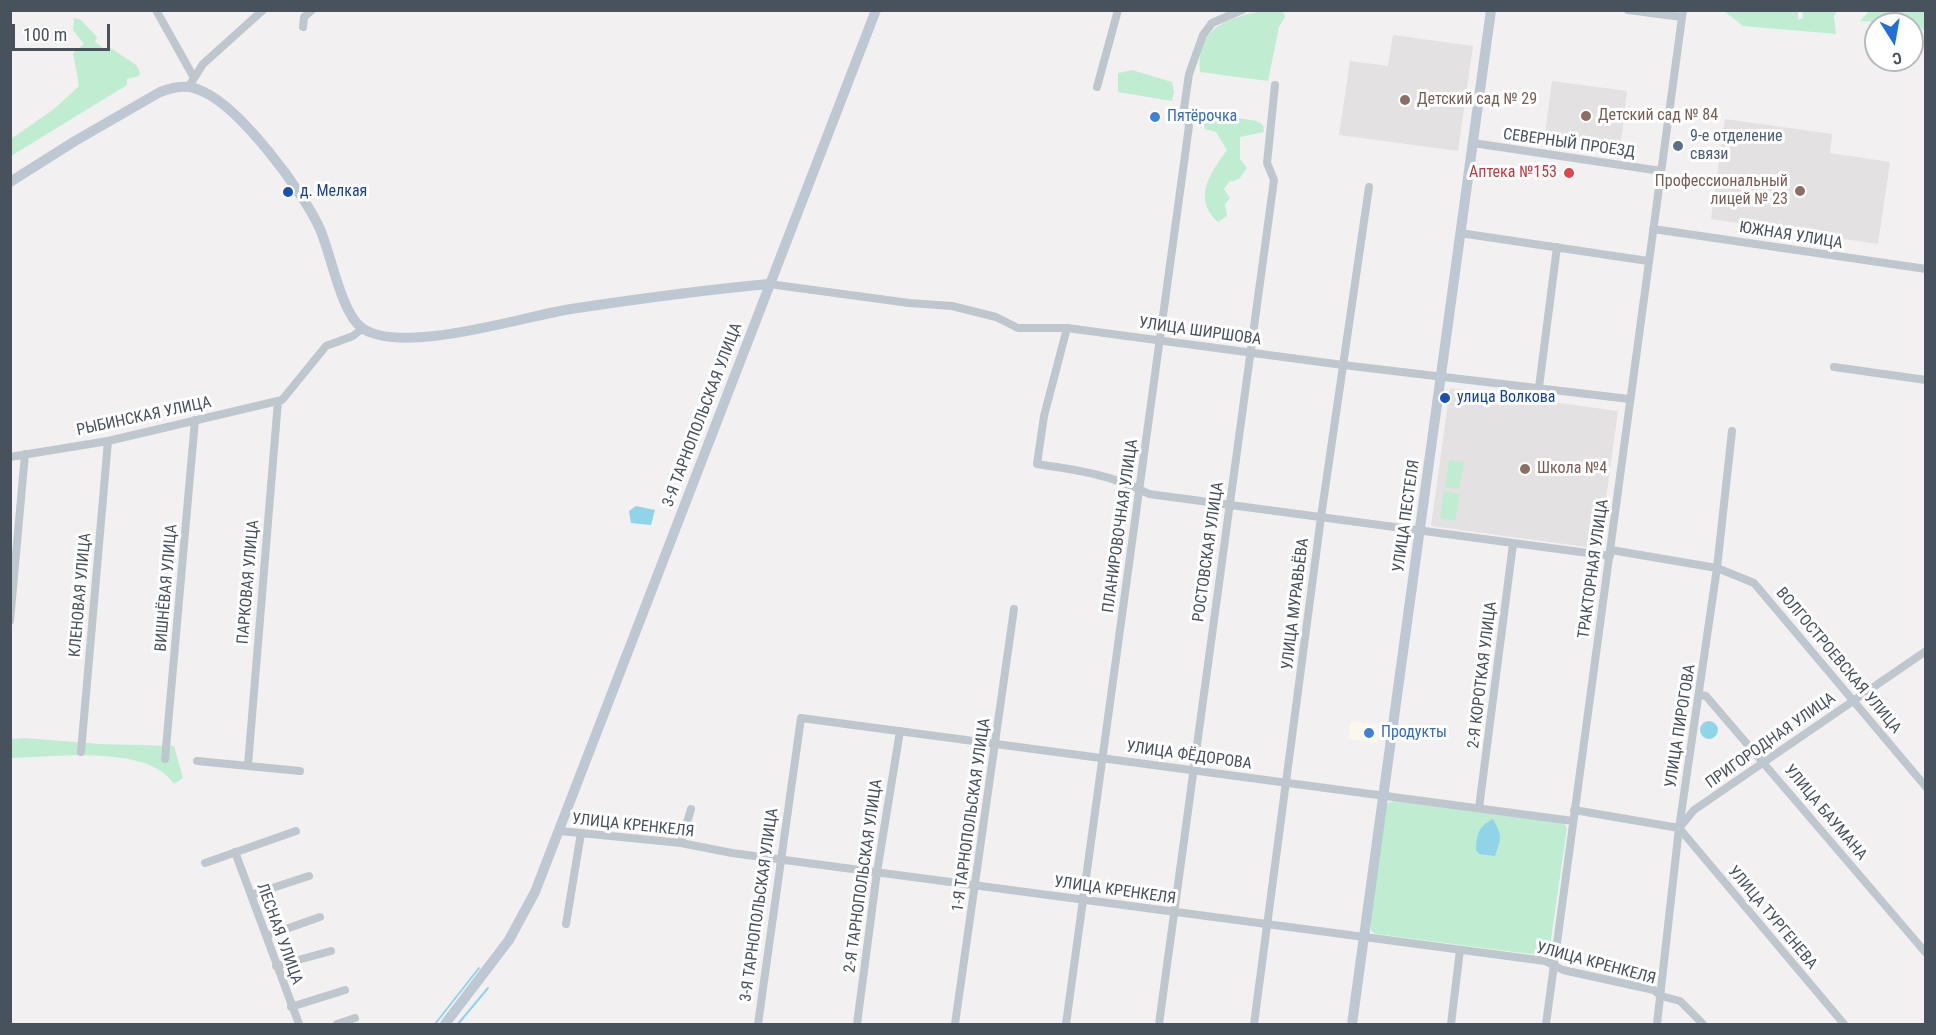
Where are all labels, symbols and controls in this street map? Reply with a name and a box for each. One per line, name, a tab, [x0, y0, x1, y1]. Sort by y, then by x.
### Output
scale bar	[15, 12, 112, 50]
north arrow	[1864, 12, 1924, 72]
text: 100 m	[23, 24, 67, 45]
text: С	[1891, 48, 1903, 68]
place label: Детский сад № 29	[1417, 90, 1537, 110]
marker: Детский сад № 29	[1398, 93, 1412, 107]
place label: Детский сад № 84	[1598, 106, 1718, 126]
place label: Пятёрочка	[1167, 107, 1237, 127]
marker: Детский сад № 84	[1579, 109, 1593, 123]
marker: Пятёрочка	[1148, 110, 1162, 124]
street label: СЕВЕРНЫЙ ПРОЕЗД	[1502, 125, 1636, 163]
place label: 9-е отделение связи	[1690, 127, 1783, 165]
marker: 9-е отделение связи	[1671, 139, 1685, 153]
place label: Аптека №153	[1469, 163, 1557, 183]
marker: Аптека №153	[1562, 166, 1576, 180]
place label: Профессиональный лицей № 23	[1655, 172, 1788, 210]
place label: д. Мелкая	[300, 182, 367, 202]
marker: Профессиональный лицей № 23	[1793, 184, 1807, 198]
marker: д. Мелкая	[281, 185, 295, 199]
street label: ЮЖНАЯ УЛИЦА	[1738, 218, 1844, 254]
street label: УЛИЦА ШИРШОВА	[1137, 314, 1263, 350]
street label: 3-Я ТАРНОПОЛЬСКАЯ УЛИЦА	[659, 320, 747, 510]
place label: улица Волкова	[1457, 388, 1555, 408]
marker: улица Волкова	[1438, 391, 1452, 405]
street label: РЫБИНСКАЯ УЛИЦА	[75, 393, 213, 441]
street label: ПЛАНИРОВОЧНАЯ УЛИЦА	[1099, 438, 1143, 614]
street label: УЛИЦА ПЕСТЕЛЯ	[1390, 459, 1424, 573]
place label: Школа №4	[1537, 459, 1607, 479]
marker: Школа №4	[1518, 462, 1532, 476]
street label: РОСТОВСКАЯ УЛИЦА	[1190, 481, 1228, 623]
street label: ТРАКТОРНАЯ УЛИЦА	[1575, 498, 1613, 640]
street label: ПАРКОВАЯ УЛИЦА	[234, 519, 264, 645]
street label: ВИШНЁВАЯ УЛИЦА	[152, 523, 182, 653]
street label: КЛЕНОВАЯ УЛИЦА	[66, 532, 96, 658]
street label: УЛИЦА МУРАВЬЁВА	[1278, 537, 1314, 671]
street label: ВОЛГОСТРОЕВСКАЯ УЛИЦА	[1771, 584, 1905, 738]
street label: 2-Я КОРОТКАЯ УЛИЦА	[1464, 600, 1502, 750]
street label: УЛИЦА ПИРОГОВА	[1662, 663, 1700, 789]
street label: ПРИГОРОДНАЯ УЛИЦА	[1702, 689, 1840, 793]
street label: 1-Я ТАРНОПОЛЬСКАЯ УЛИЦА	[949, 717, 995, 913]
place label: Продукты	[1381, 723, 1447, 743]
marker: Продукты	[1362, 726, 1376, 740]
street label: УЛИЦА ФЁДОРОВА	[1125, 738, 1253, 774]
street label: УЛИЦА БАУМАНА	[1779, 761, 1871, 865]
street label: 2-Я ТАРНОПОЛЬСКАЯ УЛИЦА	[841, 778, 887, 974]
street label: 3-Я ТАРНОПОЛЬСКАЯ УЛИЦА	[737, 807, 783, 1003]
street label: УЛИЦА КРЕНКЕЛЯ	[571, 810, 695, 842]
street label: УЛИЦА ТУРГЕНЕВА	[1723, 862, 1821, 974]
street label: УЛИЦА КРЕНКЕЛЯ	[1053, 873, 1177, 909]
street label: ЛЕСНАЯ УЛИЦА	[252, 881, 306, 987]
street label: УЛИЦА КРЕНКЕЛЯ	[1534, 939, 1658, 989]

